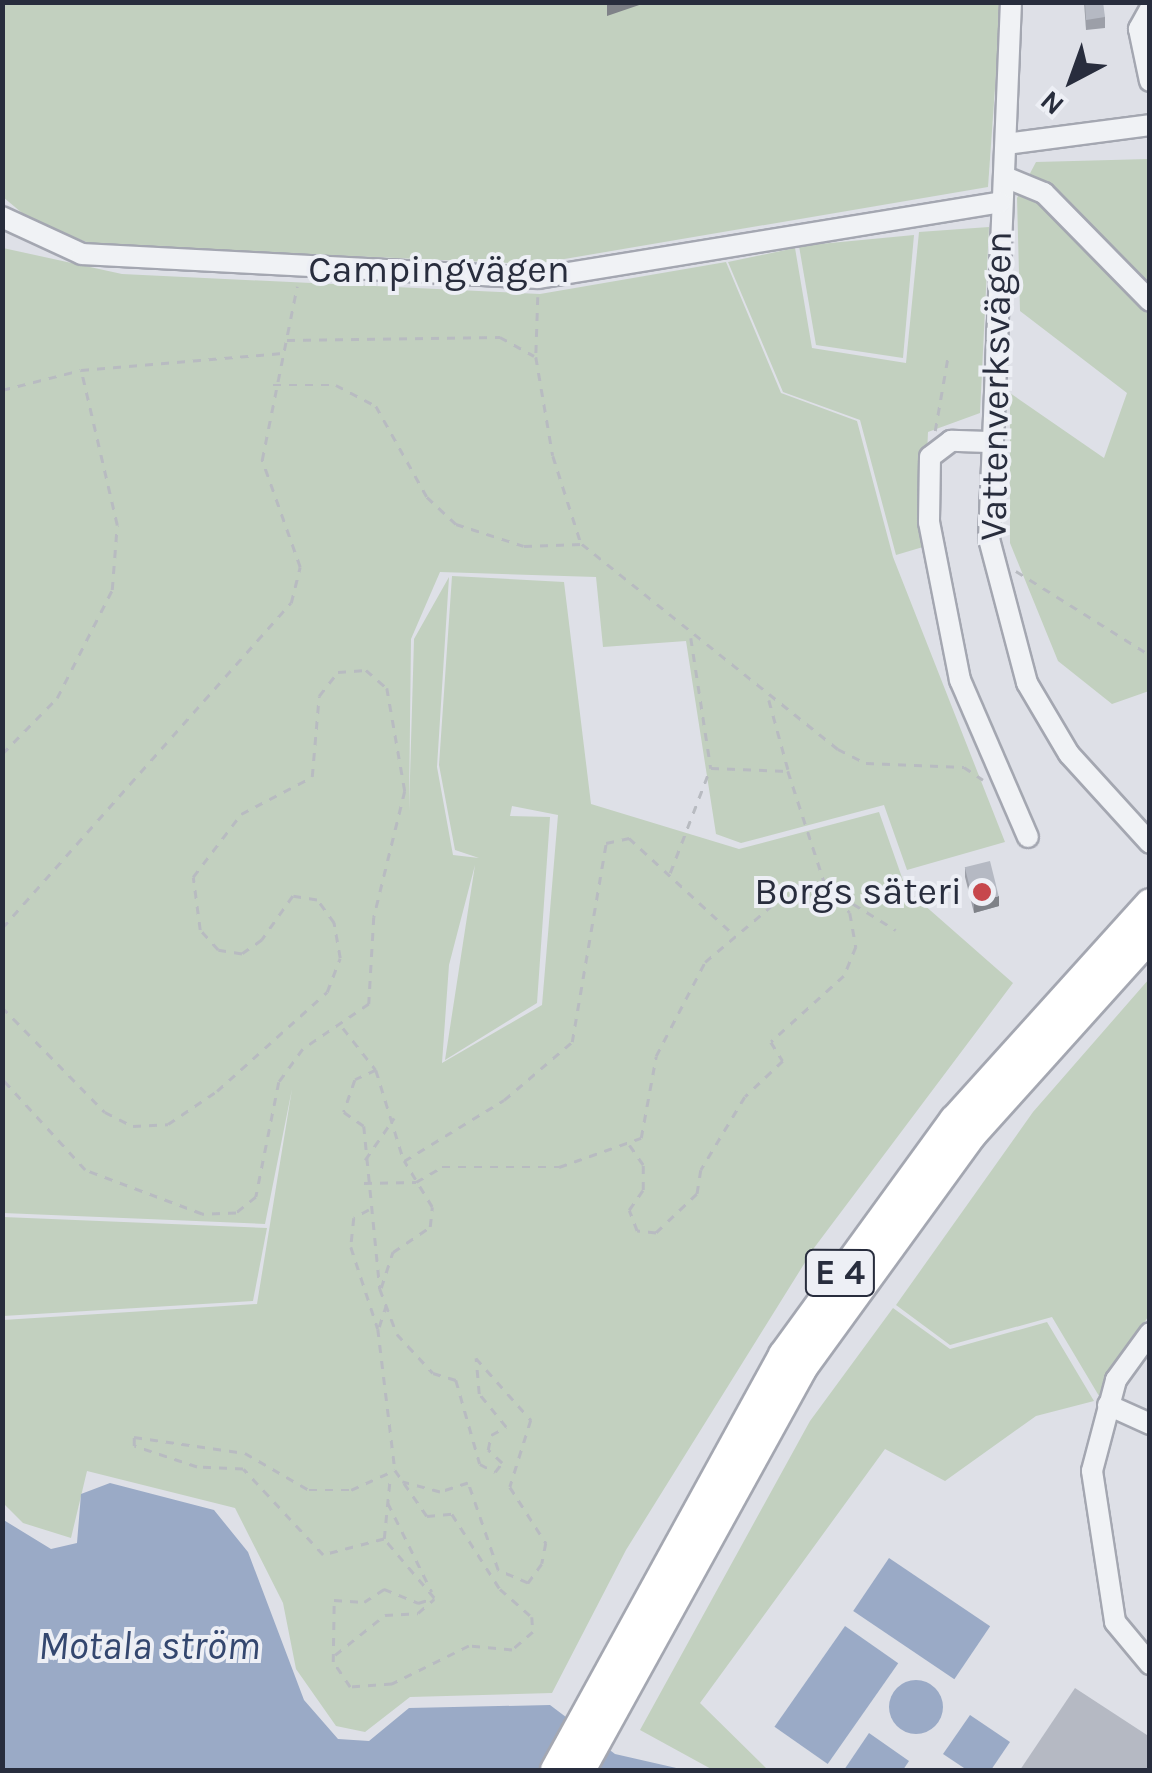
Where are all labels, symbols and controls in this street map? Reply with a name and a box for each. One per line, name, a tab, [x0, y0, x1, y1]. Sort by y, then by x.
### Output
north arrow	[1022, 30, 1122, 130]
text: N	[1034, 84, 1070, 122]
street label: Vattenverksvägen	[971, 231, 1021, 541]
street label: Campingvägen	[308, 247, 570, 293]
place label: Borgs säteri	[754, 869, 962, 915]
marker: Borgs säteri	[971, 881, 993, 903]
road number: E 4	[802, 1243, 878, 1303]
water label: Motala ström	[38, 1622, 260, 1670]

